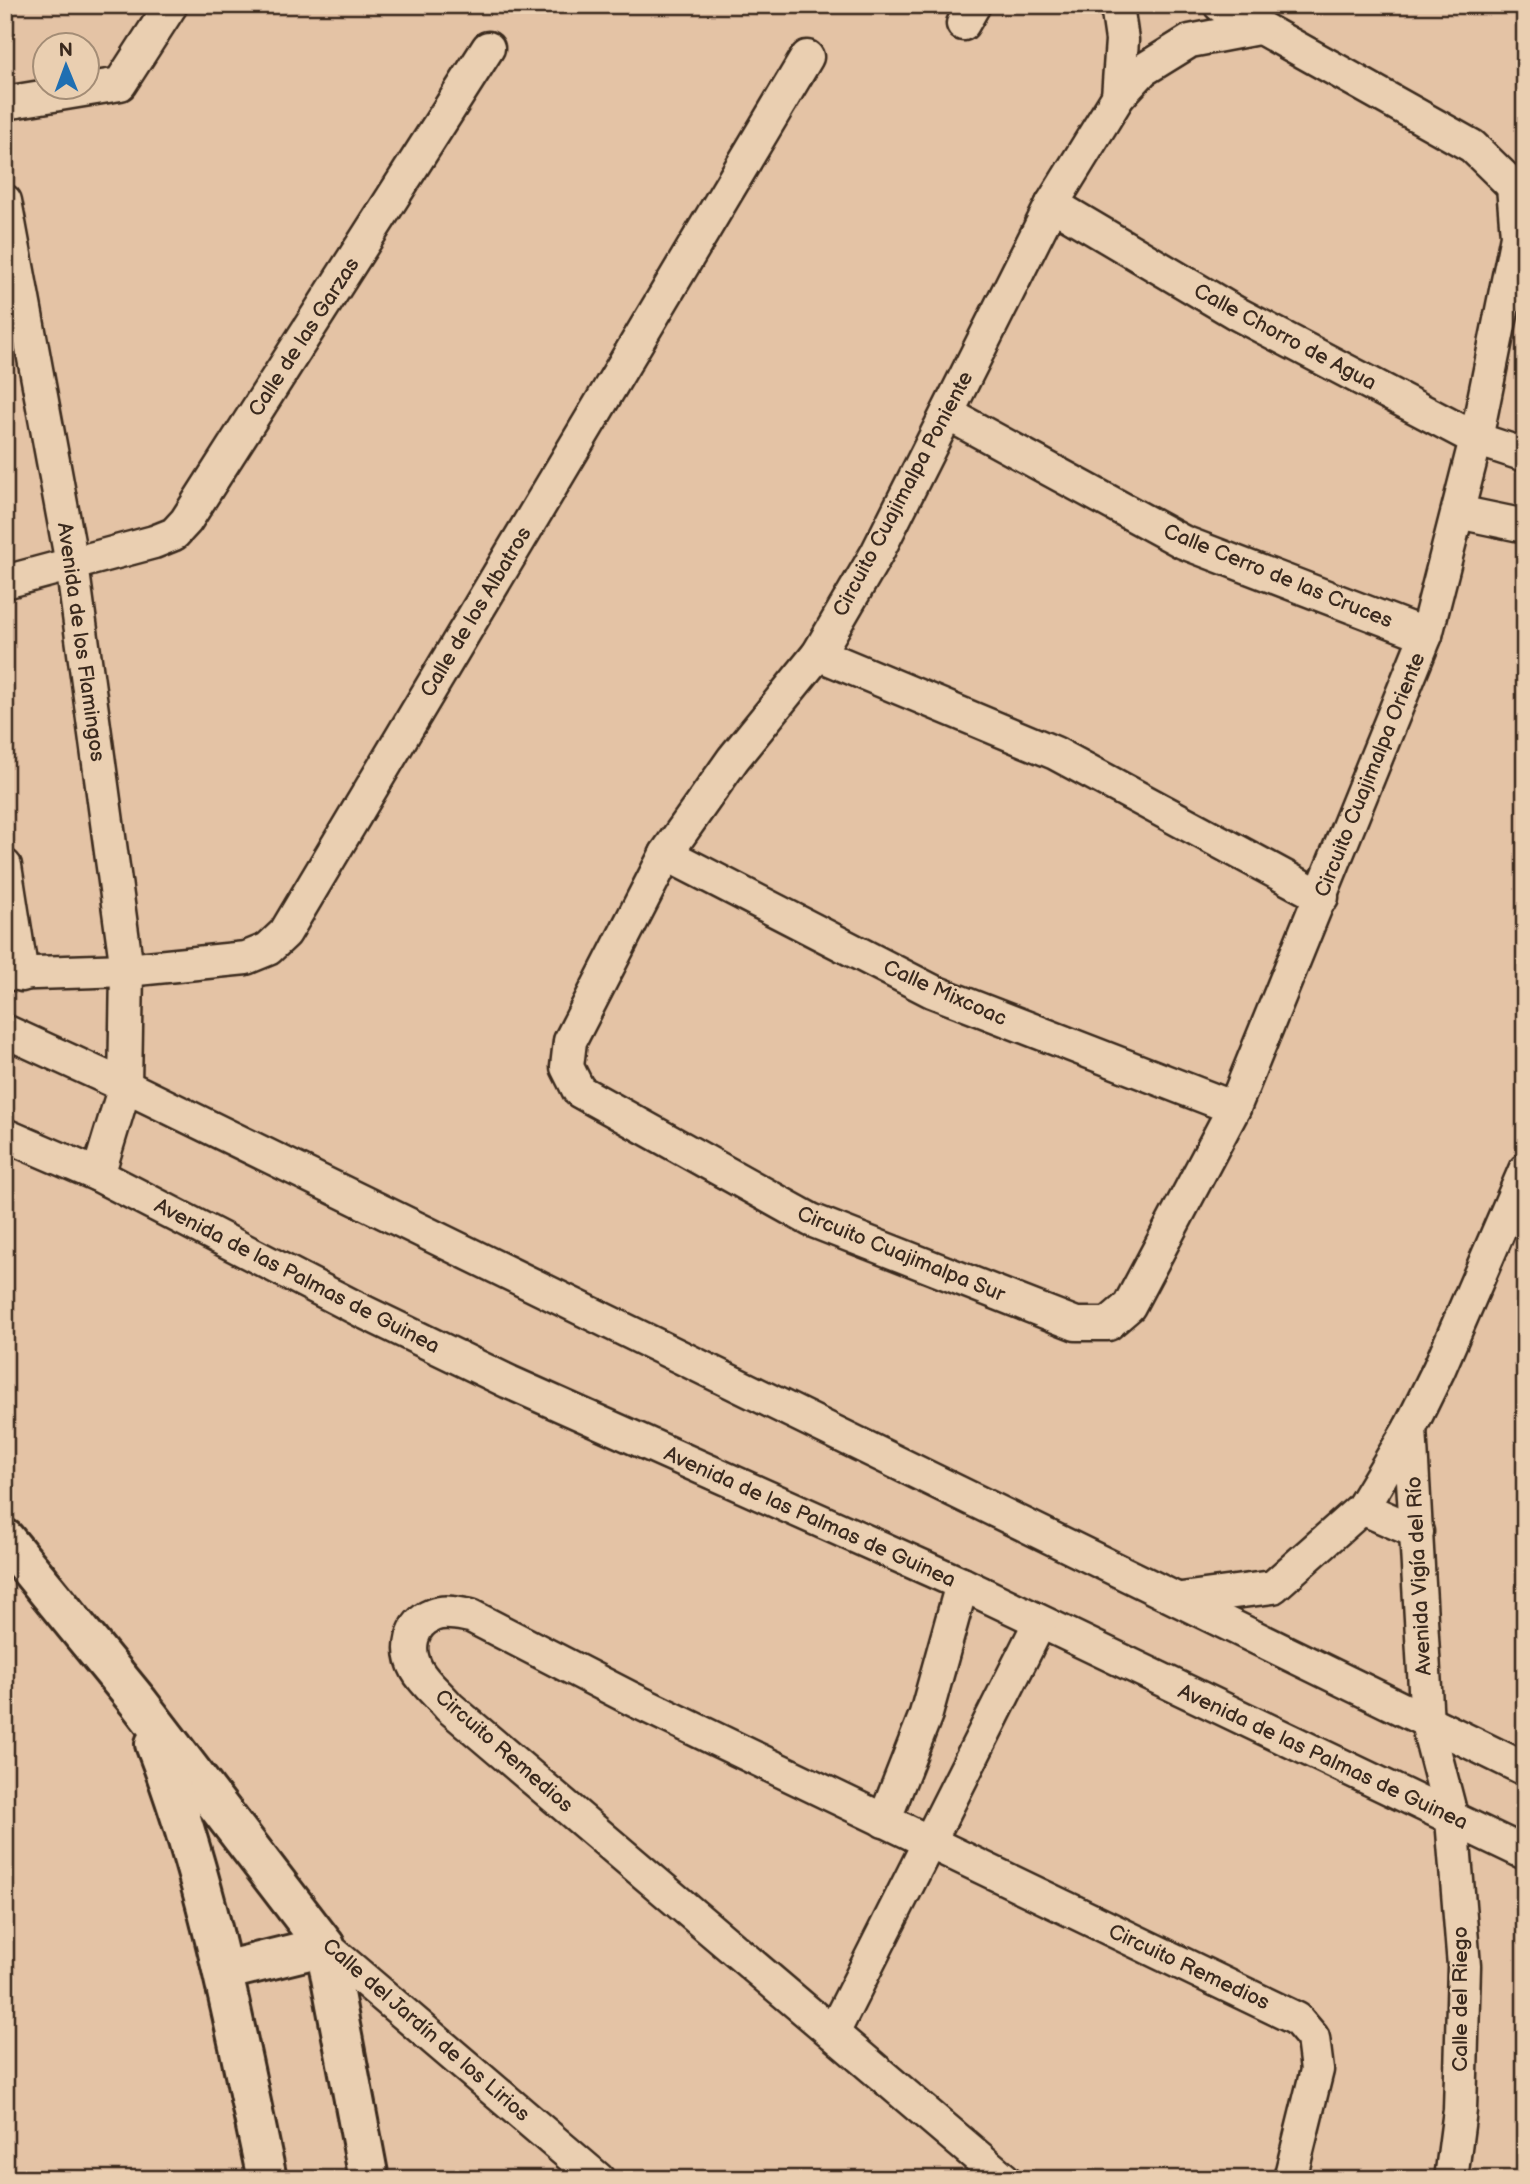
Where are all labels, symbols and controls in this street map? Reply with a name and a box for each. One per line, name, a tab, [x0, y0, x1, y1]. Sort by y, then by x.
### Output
north arrow	[32, 32, 102, 102]
text: N	[58, 39, 73, 62]
street label: Calle de las Garzas	[243, 253, 365, 421]
street label: Calle Chorro de Agua	[1189, 278, 1381, 396]
street label: Circuito Cuajimalpa Poniente	[828, 367, 978, 621]
street label: Calle Cerro de las Cruces	[1160, 519, 1396, 633]
street label: Avenida de los Flamingos	[52, 521, 110, 763]
street label: Calle de los Albatros	[415, 522, 537, 702]
street label: Circuito Cuajimalpa Oriente	[1309, 649, 1431, 901]
street label: Calle Mixcoac	[879, 955, 1011, 1031]
street label: Avenida de las Palmas de Guinea	[150, 1193, 444, 1359]
street label: Circuito Cuajimalpa Sur	[793, 1201, 1009, 1307]
street label: Avenida de las Palmas de Guinea	[660, 1441, 960, 1593]
street label: Avenida Vigía del Río	[1401, 1476, 1437, 1676]
street label: Avenida de las Palmas de Guinea	[1174, 1679, 1472, 1835]
street label: Circuito Remedios	[430, 1684, 578, 1818]
street label: Circuito Remedios	[1105, 1919, 1273, 2015]
street label: Calle del Riego	[1448, 1926, 1473, 2072]
street label: Calle del Jardín de los Lirios	[317, 1933, 535, 2127]

